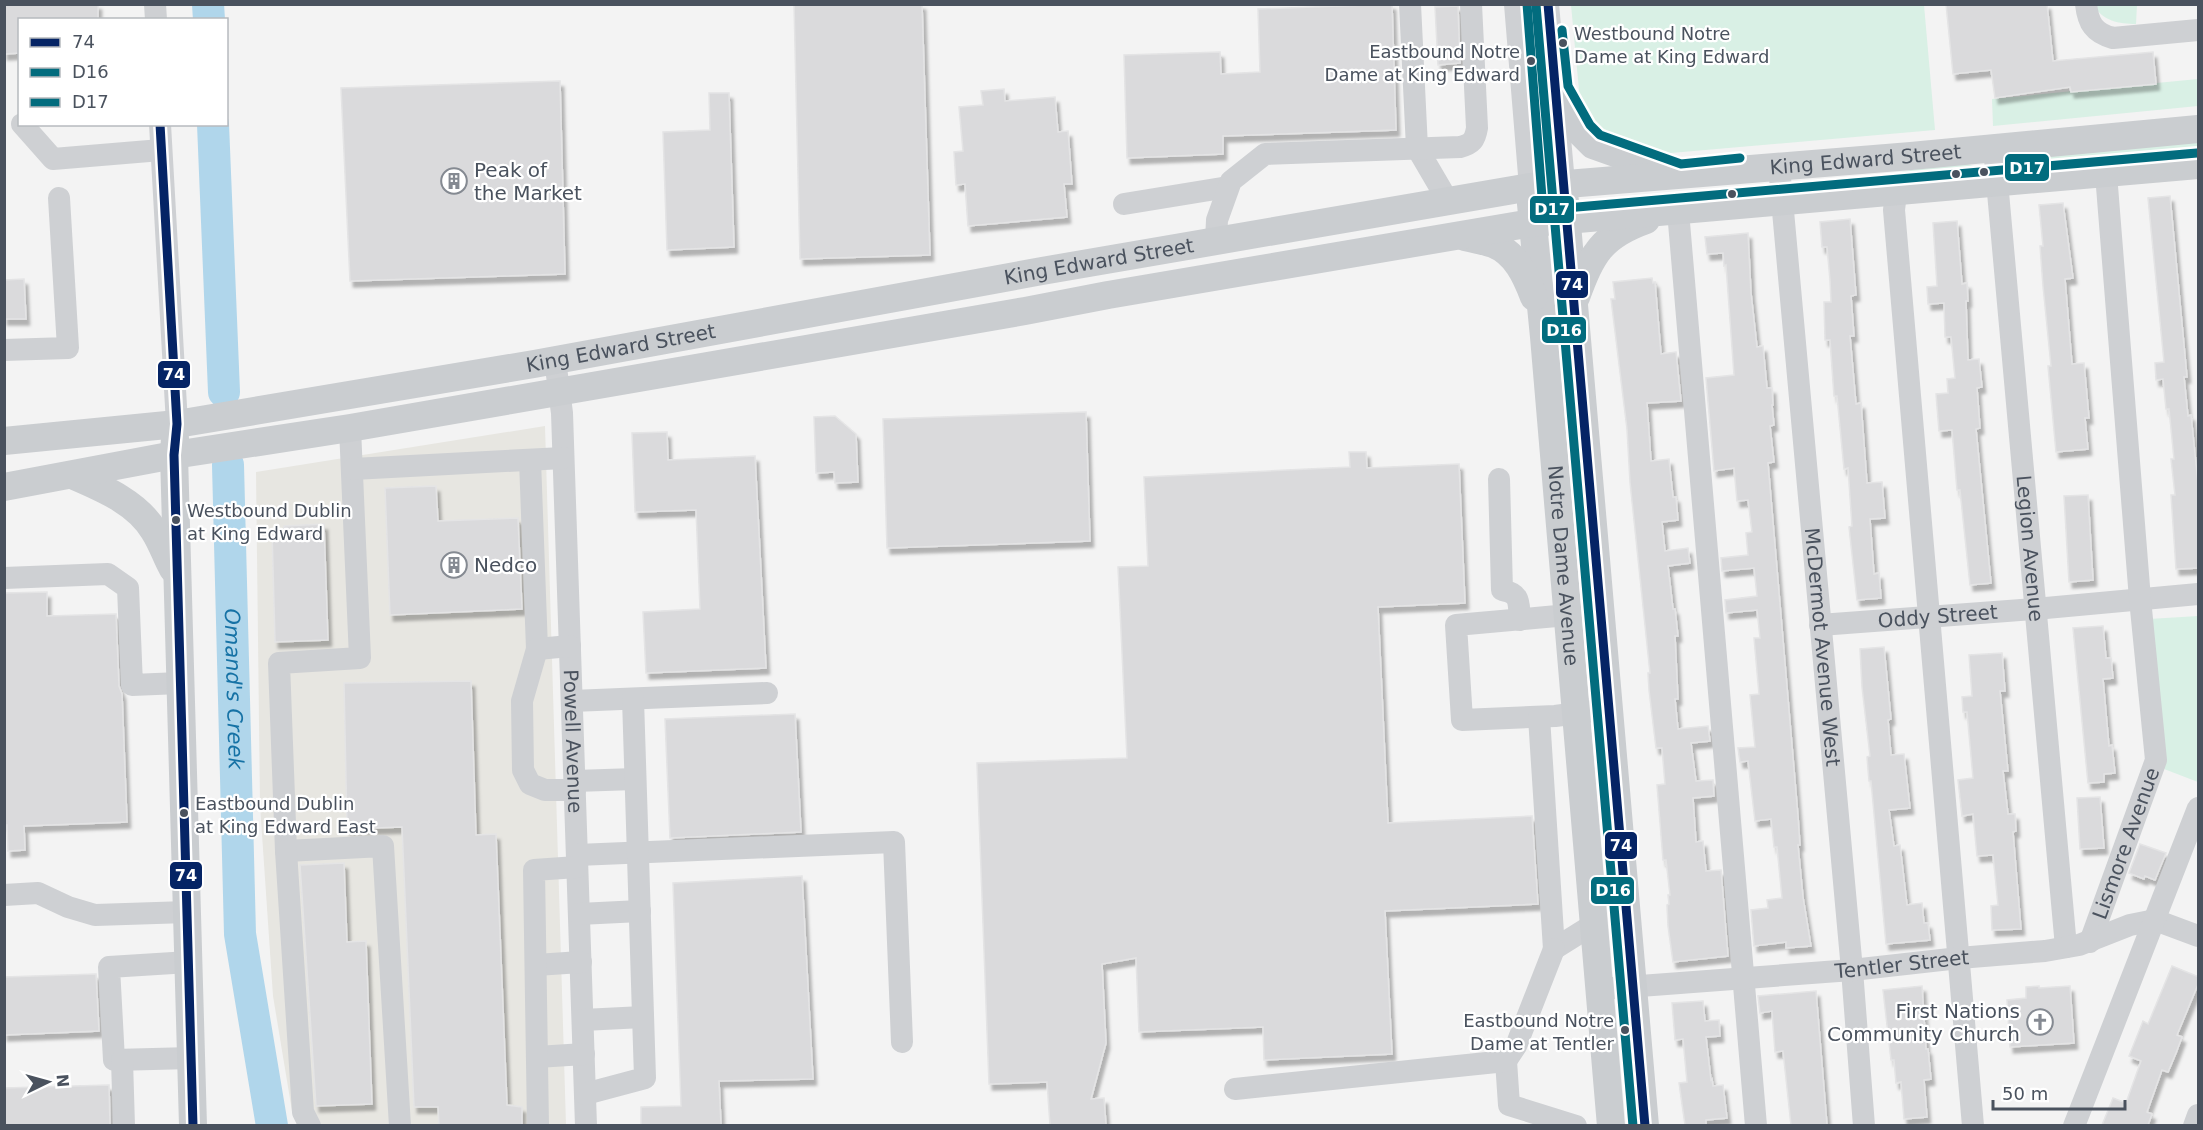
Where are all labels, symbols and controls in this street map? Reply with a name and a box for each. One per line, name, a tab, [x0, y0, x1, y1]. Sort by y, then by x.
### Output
legend	[18, 18, 228, 126]
place label: Westbound Notre Dame at King Edward	[1574, 23, 1769, 67]
text: 74	[72, 31, 95, 52]
marker: Westbound Notre Dame at King Edward	[1557, 37, 1569, 49]
place label: Eastbound Notre Dame at King Edward	[1325, 41, 1520, 85]
marker: Eastbound Notre Dame at King Edward	[1525, 55, 1537, 67]
text: D16	[72, 61, 109, 82]
text: D17	[72, 91, 109, 112]
street label: King Edward Street	[1769, 139, 1962, 179]
line badge: D17	[2004, 153, 2050, 182]
place label: Peak of the Market	[474, 158, 582, 205]
text: D17	[2009, 159, 2045, 178]
building icon: Peak of the Market	[439, 166, 469, 196]
unlabelled marker	[1978, 166, 1990, 178]
unlabelled marker	[1950, 168, 1962, 180]
unlabelled marker	[1726, 188, 1738, 200]
line badge: D17	[1529, 195, 1575, 224]
text: D17	[1534, 200, 1570, 219]
street label: King Edward Street	[1002, 233, 1196, 290]
line badge: 74	[1555, 270, 1589, 299]
text: 74	[1561, 275, 1583, 294]
line badge: D16	[1541, 316, 1587, 344]
street label: King Edward Street	[524, 319, 718, 377]
text: D16	[1546, 321, 1582, 340]
line badge: 74	[157, 360, 191, 389]
text: 74	[163, 365, 185, 384]
street label: Notre Dame Avenue	[1543, 464, 1584, 667]
street label: Legion Avenue	[2012, 474, 2049, 623]
place label: Westbound Dublin at King Edward	[187, 500, 352, 544]
marker: Westbound Dublin at King Edward	[170, 514, 182, 526]
street label: McDermot Avenue West	[1800, 527, 1845, 768]
building icon: Nedco	[439, 550, 469, 580]
place label: Nedco	[474, 553, 537, 577]
street label: Oddy Street	[1877, 600, 1999, 633]
water label: Omand's Creek	[220, 608, 248, 771]
street label: Powell Avenue	[559, 669, 587, 814]
street label: Lismore Avenue	[2087, 764, 2164, 922]
place label: Eastbound Dublin at King Edward East	[195, 793, 376, 837]
marker: Eastbound Dublin at King Edward East	[178, 807, 190, 819]
line badge: 74	[1604, 831, 1638, 860]
text: 74	[1610, 836, 1632, 855]
line badge: 74	[169, 861, 203, 890]
text: 74	[175, 866, 197, 885]
line badge: D16	[1590, 876, 1635, 905]
text: D16	[1595, 881, 1631, 900]
street label: Tentler Street	[1833, 945, 1970, 983]
place label: First Nations Community Church	[1827, 999, 2020, 1046]
church icon: First Nations Community Church	[2025, 1007, 2055, 1037]
place label: Eastbound Notre Dame at Tentler	[1463, 1010, 1615, 1054]
marker: Eastbound Notre Dame at Tentler	[1619, 1024, 1631, 1036]
north arrow	[18, 1052, 78, 1112]
text: N	[52, 1073, 72, 1088]
scale bar	[1993, 1073, 2125, 1111]
text: 50 m	[2002, 1083, 2048, 1104]

